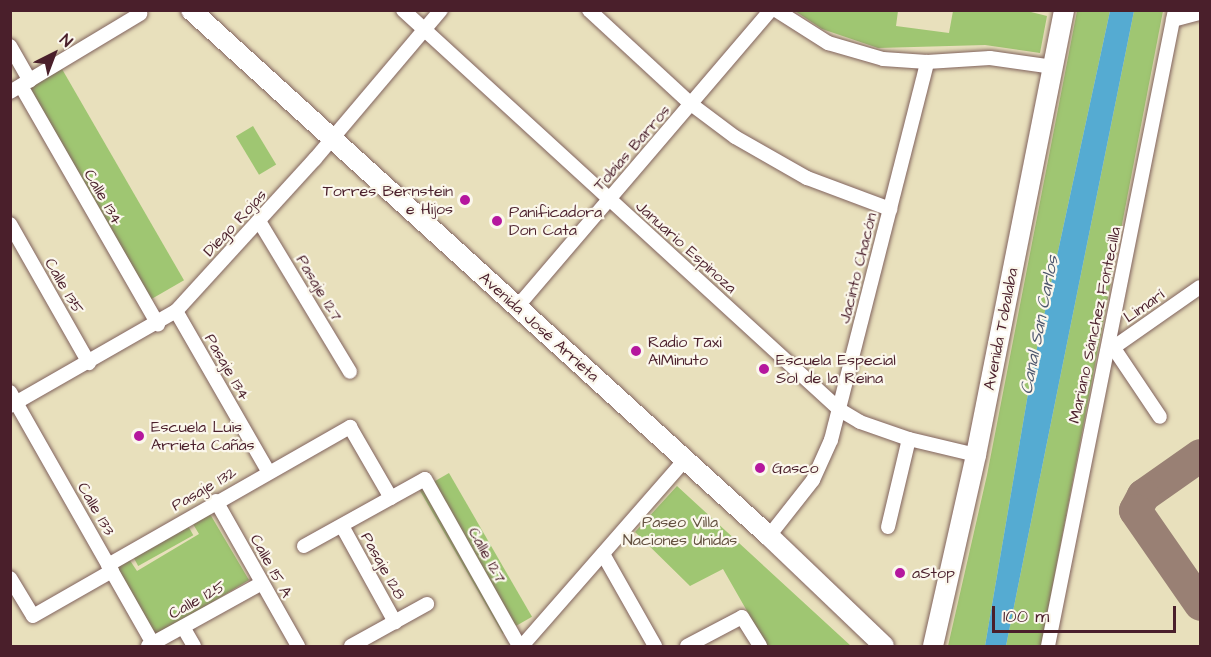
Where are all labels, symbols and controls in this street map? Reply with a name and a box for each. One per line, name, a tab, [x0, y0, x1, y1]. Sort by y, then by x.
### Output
north arrow	[24, 24, 84, 84]
text: N	[55, 29, 77, 52]
street label: Tobías Barros	[590, 101, 674, 195]
street label: Calle 134	[80, 166, 126, 228]
place label: Torres Bernstein e Hijos	[323, 181, 453, 219]
street label: Diego Rojas	[199, 186, 271, 260]
marker: Torres Bernstein e Hijos	[458, 193, 472, 207]
street label: Januario Espinoza	[631, 197, 741, 297]
place label: Panificadora Don Cata	[509, 202, 602, 240]
street label: Jacinto Chacón	[835, 211, 881, 325]
marker: Panificadora Don Cata	[490, 214, 504, 228]
street label: Mariano Sánchez Fontecilla	[1065, 225, 1125, 425]
street label: Pasaje 127	[292, 252, 346, 324]
water label: Canal San Carlos	[1016, 254, 1064, 396]
street label: Calle 135	[40, 255, 88, 317]
street label: Avenida Tobalaba	[980, 266, 1022, 392]
street label: Avenida José Arrieta	[475, 268, 603, 386]
street label: Limarí	[1120, 285, 1168, 327]
street label: Pasaje 134	[200, 330, 254, 404]
place label: Radio Taxi AlMinuto	[648, 332, 722, 370]
marker: Radio Taxi AlMinuto	[629, 344, 643, 358]
place label: Escuela Especial Sol de la Reina	[776, 350, 896, 388]
marker: Escuela Especial Sol de la Reina	[757, 362, 771, 376]
place label: Escuela Luis Arrieta Cañas	[151, 417, 255, 455]
marker: Escuela Luis Arrieta Cañas	[132, 429, 146, 443]
place label: Gasco	[772, 458, 818, 478]
marker: Gasco	[753, 461, 767, 475]
street label: Pasaje 132	[168, 463, 240, 515]
street label: Calle 133	[73, 479, 119, 539]
park label: Paseo Villa Naciones Unidas	[623, 512, 737, 550]
street label: Calle 127	[464, 524, 510, 586]
street label: Pasaje 128	[357, 529, 409, 603]
street label: Calle 15 A	[246, 531, 296, 601]
place label: aStop	[912, 563, 955, 583]
marker: aStop	[893, 566, 907, 580]
street label: Calle 125	[165, 577, 229, 623]
scale bar	[995, 594, 1180, 632]
text: 100 m	[1003, 604, 1049, 629]

